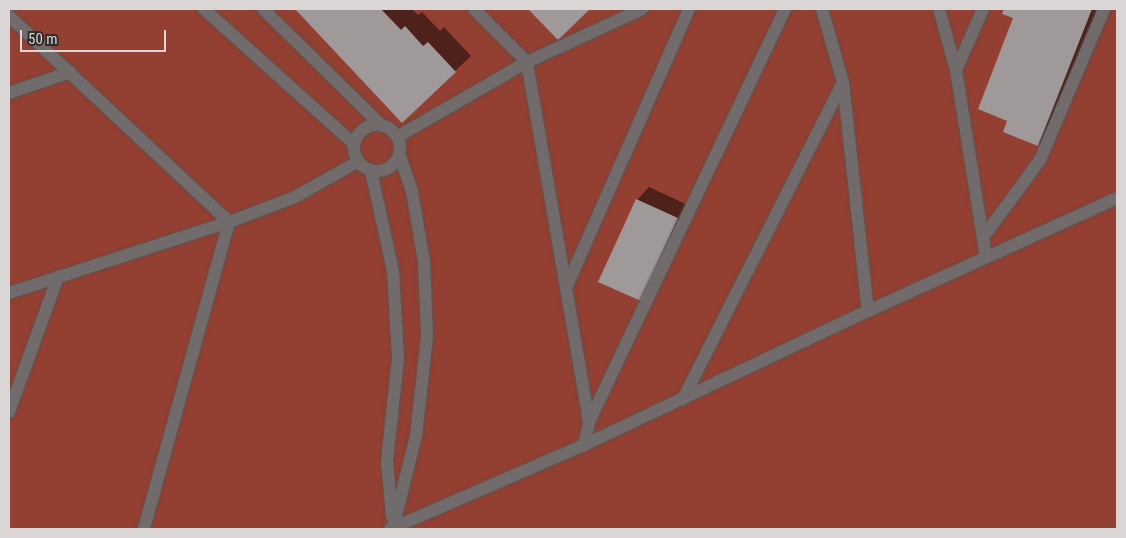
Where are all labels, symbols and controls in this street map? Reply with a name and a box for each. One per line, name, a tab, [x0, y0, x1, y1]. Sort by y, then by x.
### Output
scale bar	[22, 20, 169, 52]
text: 50 m	[28, 30, 58, 48]

